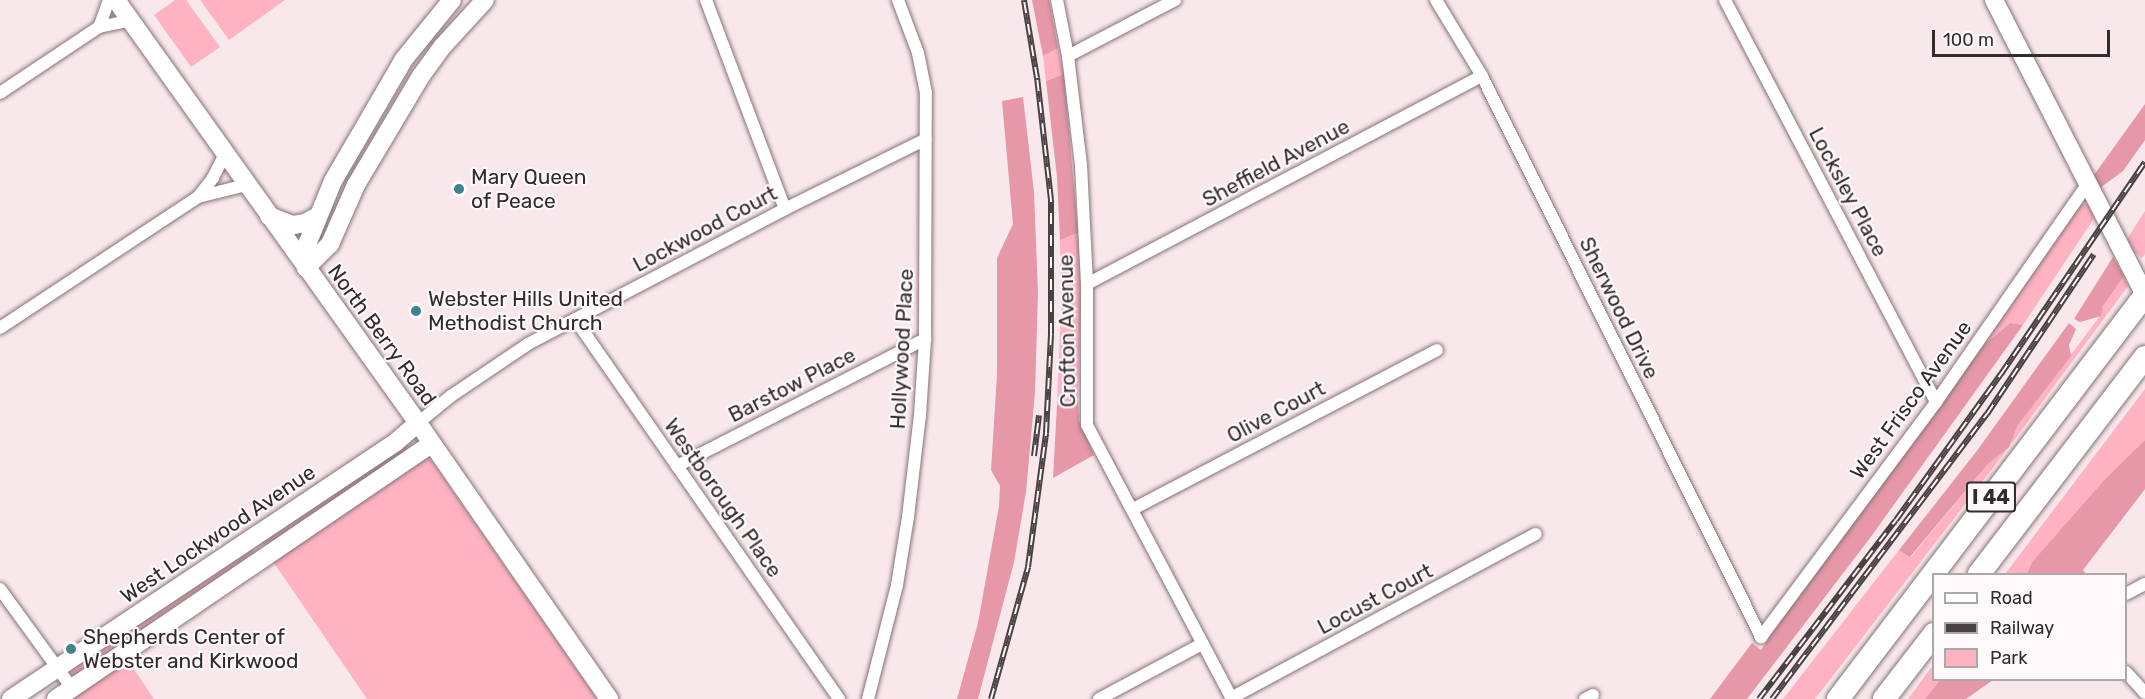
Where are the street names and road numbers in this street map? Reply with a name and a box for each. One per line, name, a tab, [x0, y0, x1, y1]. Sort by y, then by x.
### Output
street label: Sheffield Avenue	[1198, 113, 1354, 213]
street label: Locksley Place	[1803, 123, 1893, 261]
street label: Lockwood Court	[629, 180, 781, 278]
street label: Sherwood Drive	[1574, 233, 1664, 383]
street label: Crofton Avenue	[1053, 254, 1081, 408]
street label: North Berry Road	[322, 259, 442, 411]
street label: Hollywood Place	[885, 268, 919, 430]
street label: West Frisco Avenue	[1845, 316, 1977, 484]
street label: Barstow Place	[724, 342, 860, 428]
street label: Olive Court	[1223, 376, 1329, 448]
street label: Westborough Place	[659, 414, 787, 582]
street label: West Lockwood Avenue	[116, 459, 320, 609]
road number: I 44	[1966, 480, 2016, 514]
street label: Locust Court	[1313, 558, 1437, 640]

